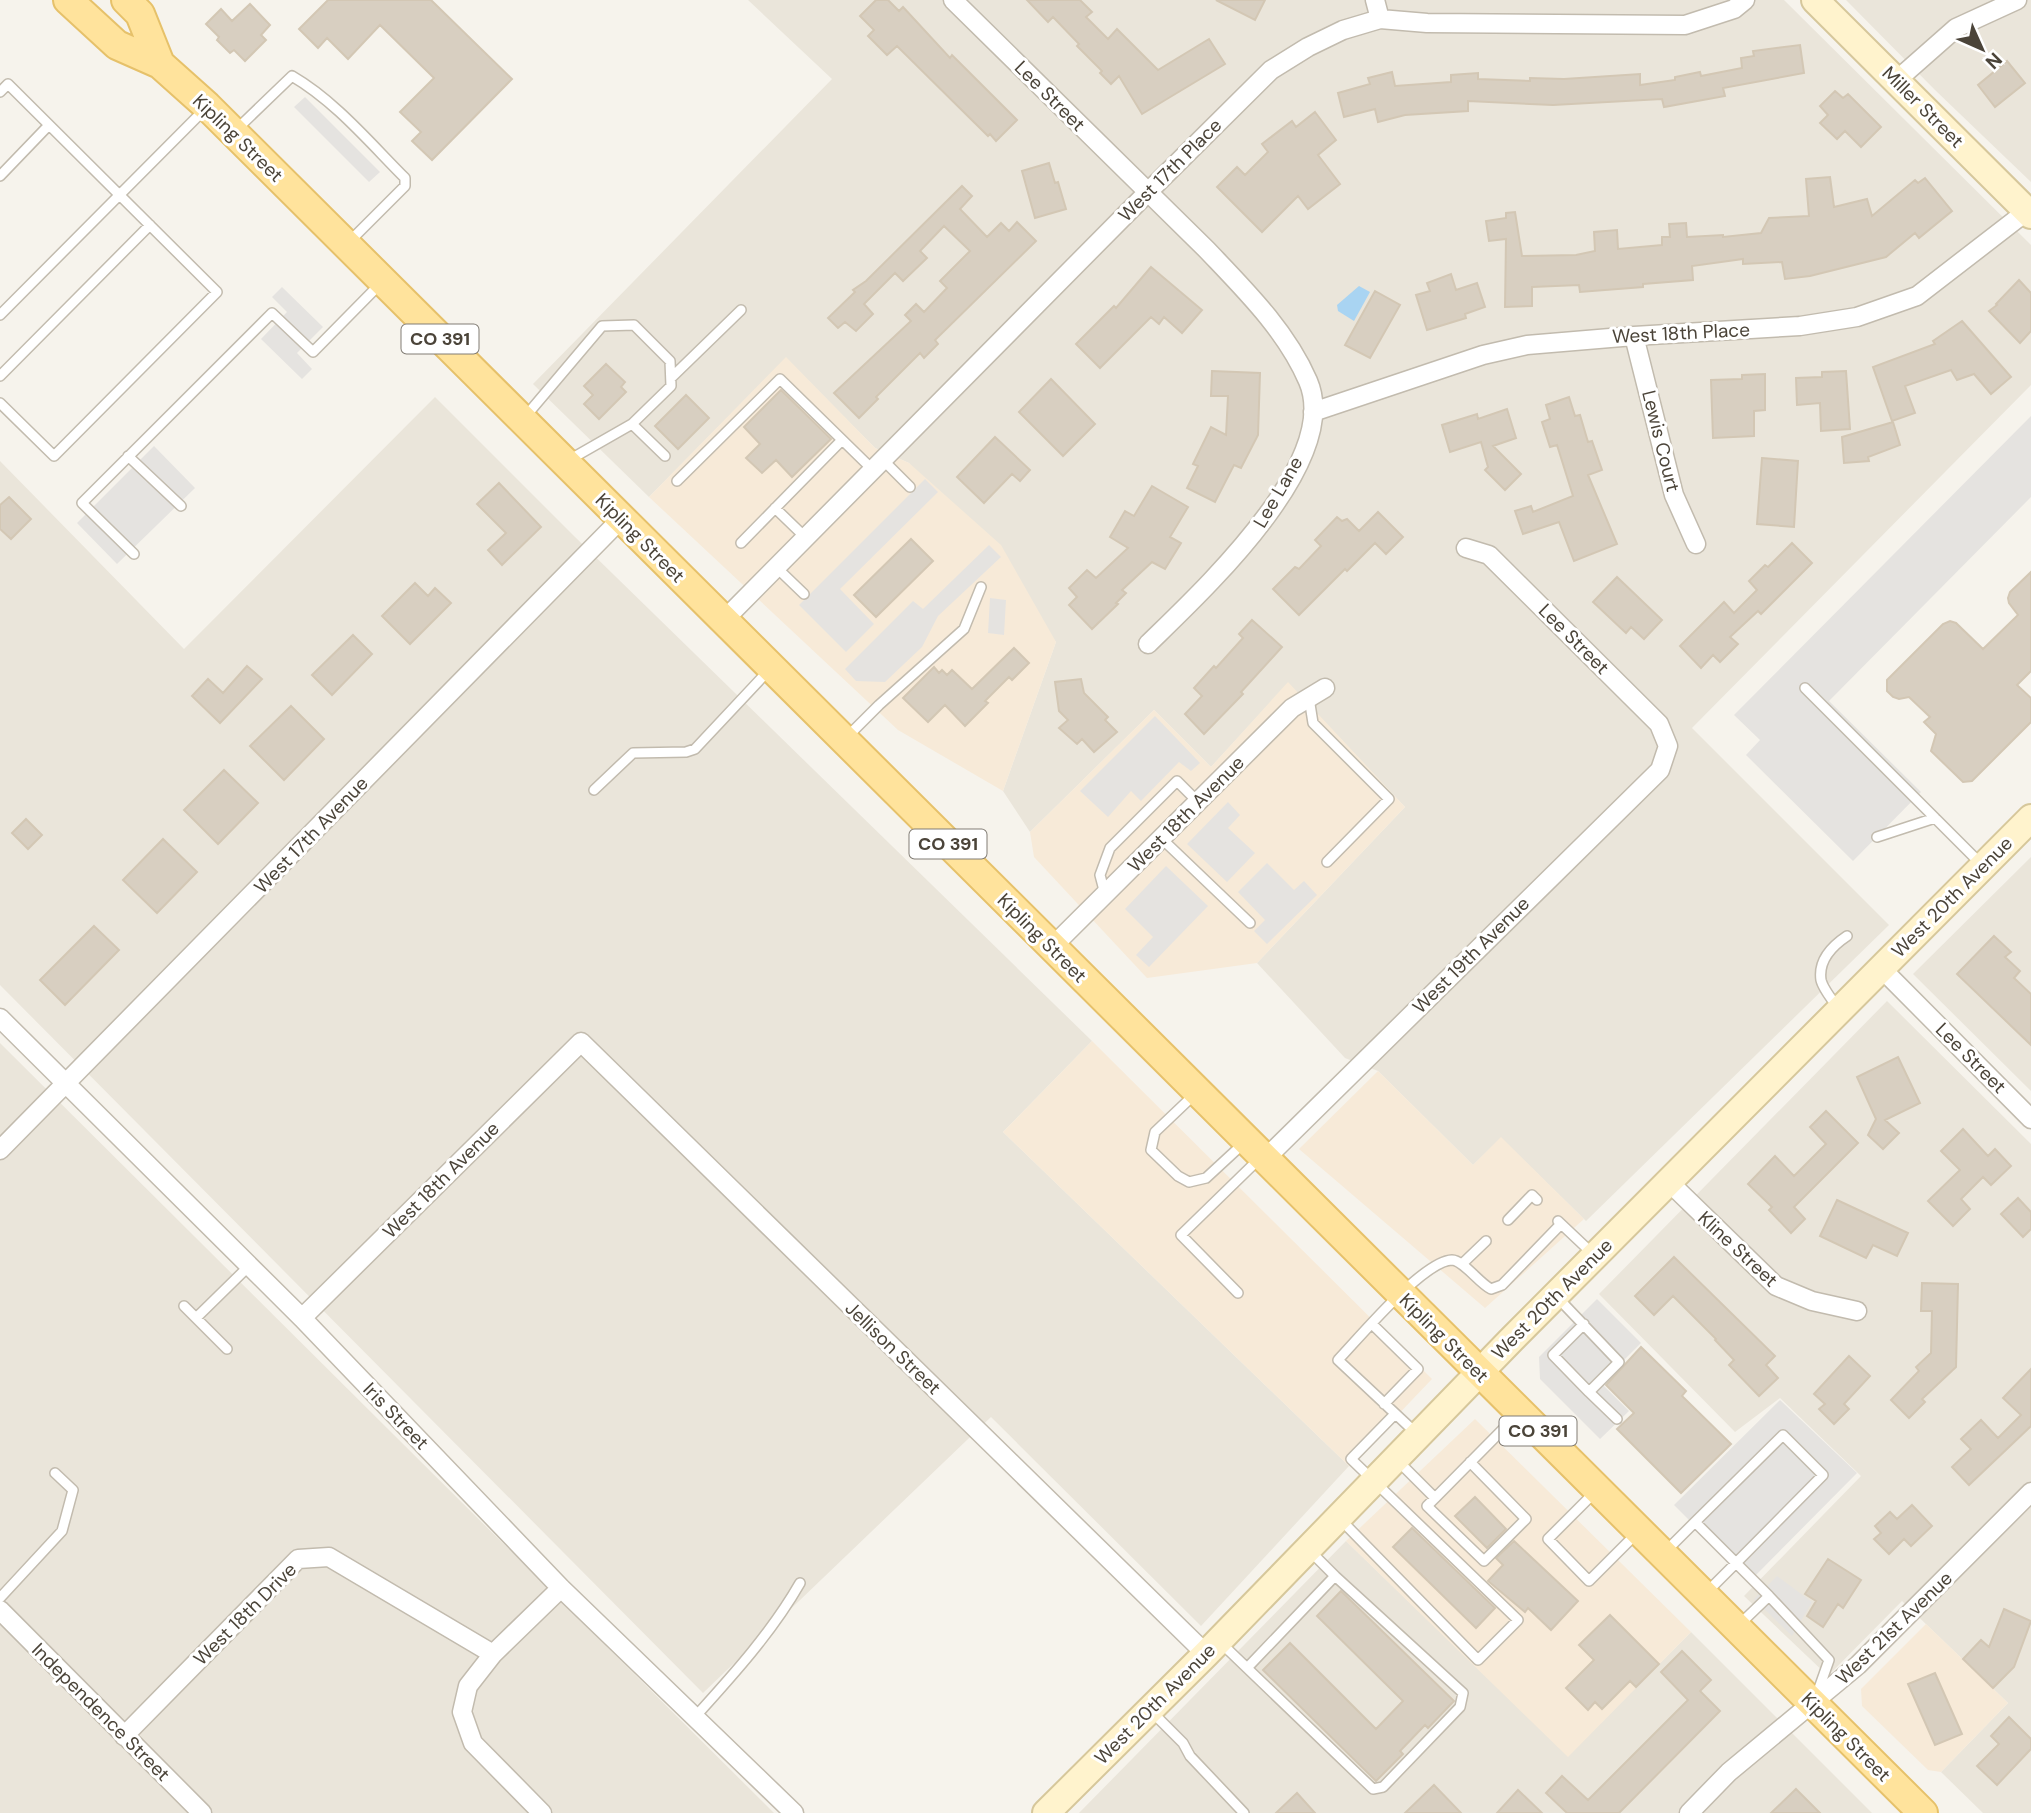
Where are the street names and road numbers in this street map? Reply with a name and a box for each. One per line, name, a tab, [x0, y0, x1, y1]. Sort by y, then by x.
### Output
street label: Lee Street	[1009, 55, 1091, 137]
street label: Miller Street	[1877, 61, 1969, 153]
street label: Kipling Street	[187, 88, 289, 188]
street label: West 17th Place	[1113, 113, 1227, 227]
street label: West 18th Place	[1611, 317, 1751, 349]
road number: CO 391	[402, 324, 478, 354]
street label: Lewis Court	[1636, 388, 1686, 494]
street label: Lee Lane	[1248, 452, 1308, 532]
street label: Kipling Street	[590, 488, 690, 588]
street label: Lee Street	[1533, 598, 1615, 680]
street label: West 18th Avenue	[1122, 750, 1250, 878]
street label: West 17th Avenue	[249, 771, 373, 899]
road number: CO 391	[909, 830, 986, 858]
street label: West 20th Avenue	[1886, 831, 2018, 963]
street label: Kipling Street	[992, 888, 1092, 988]
street label: West 19th Avenue	[1407, 891, 1535, 1019]
street label: Lee Street	[1930, 1017, 2012, 1099]
street label: West 18th Avenue	[377, 1116, 505, 1244]
street label: Kline Street	[1693, 1206, 1783, 1292]
street label: West 20th Avenue	[1486, 1233, 1618, 1365]
street label: Kipling Street	[1394, 1288, 1494, 1388]
street label: Jellison Street	[840, 1296, 946, 1400]
street label: Iris Street	[358, 1377, 434, 1455]
road number: CO 391	[1500, 1416, 1576, 1446]
street label: West 18th Drive	[188, 1557, 302, 1671]
street label: West 21st Avenue	[1830, 1566, 1958, 1690]
street label: Independence Street	[26, 1637, 176, 1787]
street label: West 20th Avenue	[1089, 1638, 1221, 1770]
street label: Kipling Street	[1796, 1687, 1896, 1787]

